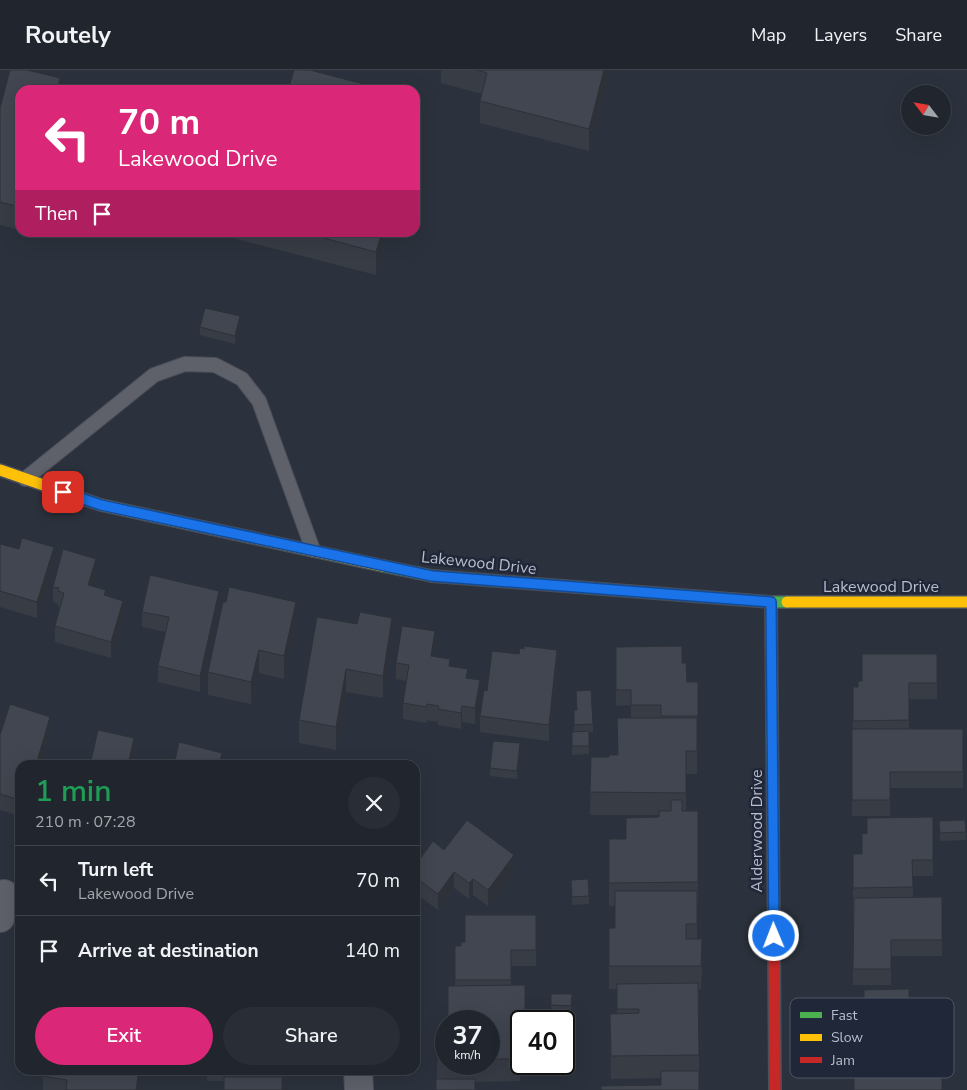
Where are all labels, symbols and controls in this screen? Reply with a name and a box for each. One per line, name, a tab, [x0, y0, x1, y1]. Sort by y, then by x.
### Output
text: Routely	[25, 19, 111, 51]
text: Map	[751, 23, 786, 47]
text: Layers	[814, 23, 867, 47]
text: Share	[895, 23, 942, 47]
north arrow	[901, 85, 951, 135]
map controls	[901, 85, 951, 135]
text: 70 m	[118, 99, 200, 146]
icon: left	[35, 105, 100, 170]
text: Lakewood Drive	[118, 144, 277, 174]
icon: arrive	[88, 200, 116, 228]
text: Then	[35, 201, 78, 227]
pin	[42, 471, 84, 513]
icon: arrive	[49, 478, 77, 506]
street label: Lakewood Drive	[420, 546, 538, 580]
street label: Lakewood Drive	[823, 576, 939, 598]
street label: Alderwood Drive	[746, 770, 768, 892]
text: 1 min	[35, 771, 111, 812]
button: close	[348, 777, 400, 829]
text: 210 m · 07:28	[35, 811, 136, 833]
text: Turn left	[78, 857, 153, 883]
icon: left	[35, 867, 63, 895]
text: 70 m	[356, 868, 400, 894]
text: Lakewood Drive	[78, 883, 194, 905]
position arrow	[747, 909, 799, 961]
icon: arrive	[35, 937, 63, 965]
text: Arrive at destination	[78, 938, 259, 964]
text: 140 m	[345, 938, 400, 964]
legend	[790, 998, 954, 1078]
text: Fast	[831, 1006, 857, 1025]
button: Exit	[35, 1007, 213, 1065]
button: Share	[223, 1007, 400, 1065]
speed limit sign: 40	[510, 1010, 575, 1075]
text: 37	[452, 1019, 483, 1053]
text: Slow	[831, 1028, 863, 1047]
text: km/h	[454, 1047, 481, 1063]
text: Jam	[830, 1051, 855, 1070]

